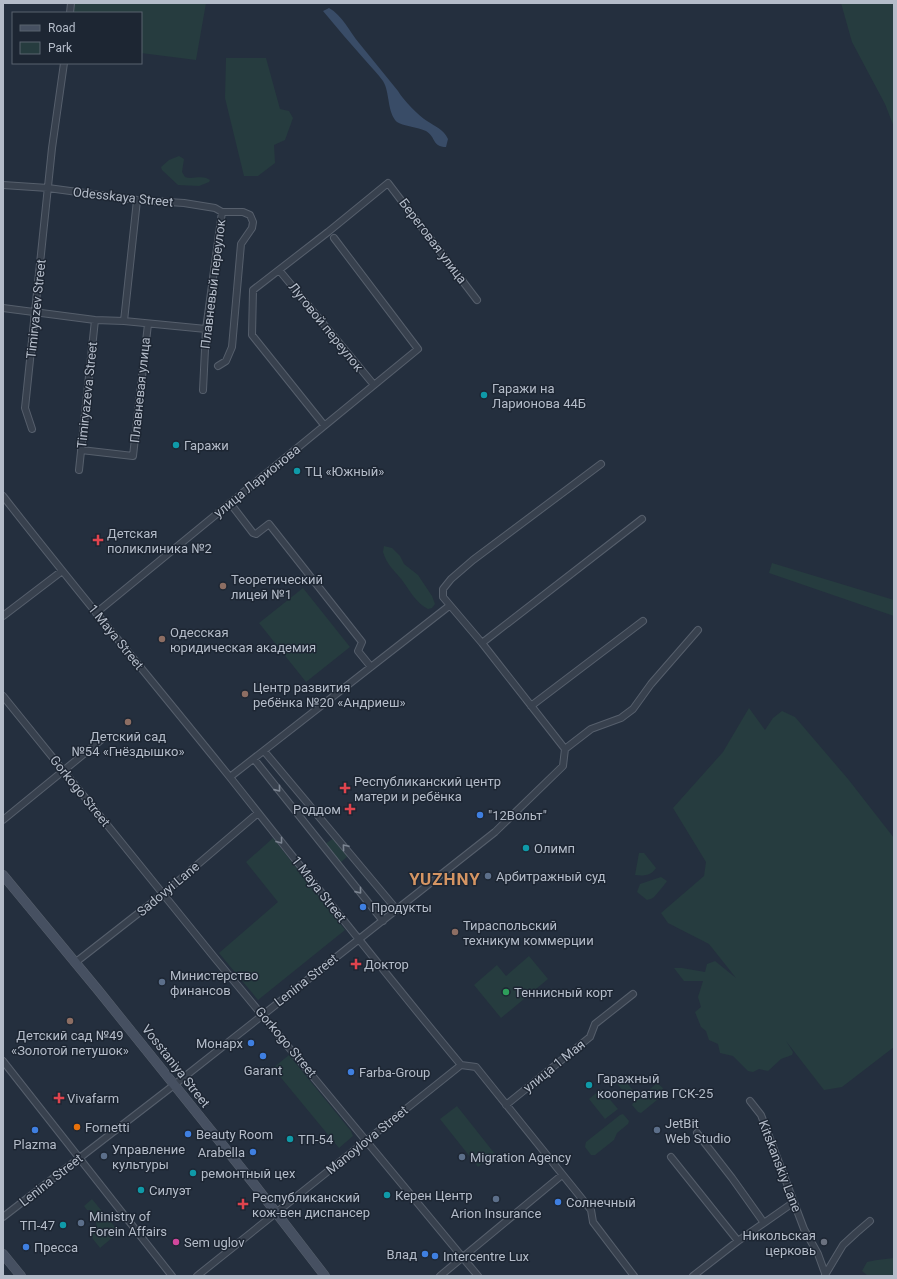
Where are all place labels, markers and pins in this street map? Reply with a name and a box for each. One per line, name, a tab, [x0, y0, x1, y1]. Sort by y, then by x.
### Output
place label: Гаражи на Ларионова 44Б	[492, 381, 586, 411]
marker: Гаражи на Ларионова 44Б	[479, 390, 489, 400]
place label: Гаражи	[184, 438, 229, 453]
marker: Гаражи	[171, 440, 181, 450]
place label: ТЦ «Южный»	[305, 464, 384, 479]
marker: ТЦ «Южный»	[292, 466, 302, 476]
place label: Детская поликлиника №2	[107, 526, 212, 556]
marker: Детская поликлиника №2	[92, 534, 104, 546]
place label: Теоретический лицей №1	[231, 572, 323, 602]
marker: Теоретический лицей №1	[218, 581, 228, 591]
place label: Одесская юридическая академия	[170, 625, 316, 655]
marker: Одесская юридическая академия	[157, 634, 167, 644]
place label: Центр развития ребёнка №20 «Андриеш»	[253, 680, 406, 710]
marker: Центр развития ребёнка №20 «Андриеш»	[240, 689, 250, 699]
marker: Детский сад №54 «Гнёздышко»	[123, 717, 133, 727]
place label: Детский сад №54 «Гнёздышко»	[71, 729, 185, 759]
place label: Республиканский центр матери и ребёнка	[354, 774, 501, 804]
marker: Республиканский центр матери и ребёнка	[339, 782, 351, 794]
place label: Роддом	[293, 802, 341, 817]
marker: Роддом	[344, 803, 356, 815]
place label: "12Вольт"	[488, 808, 547, 823]
marker: "12Вольт"	[475, 810, 485, 820]
place label: Олимп	[534, 841, 575, 856]
marker: Олимп	[521, 843, 531, 853]
place label: Арбитражный суд	[496, 869, 606, 884]
marker: Арбитражный суд	[483, 871, 493, 881]
place label: Продукты	[371, 900, 432, 915]
marker: Продукты	[358, 902, 368, 912]
place label: Тираспольский техникум коммерции	[463, 918, 594, 948]
marker: Тираспольский техникум коммерции	[450, 927, 460, 937]
place label: Доктор	[364, 957, 409, 972]
marker: Доктор	[351, 959, 361, 969]
place label: Министерство финансов	[170, 968, 259, 998]
marker: Министерство финансов	[157, 977, 167, 987]
place label: Теннисный корт	[514, 985, 613, 1000]
marker: Теннисный корт	[501, 987, 511, 997]
marker: Детский сад №49 «Золотой петушок»	[65, 1016, 75, 1026]
place label: Детский сад №49 «Золотой петушок»	[11, 1028, 129, 1058]
place label: Монарх	[196, 1036, 244, 1051]
marker: Монарх	[246, 1038, 256, 1048]
marker: Garant	[258, 1051, 268, 1061]
place label: Garant	[244, 1063, 282, 1078]
place label: Farba-Group	[359, 1065, 430, 1080]
marker: Farba-Group	[346, 1067, 356, 1077]
place label: Гаражный кооператив ГСК-25	[597, 1071, 713, 1101]
marker: Гаражный кооператив ГСК-25	[584, 1080, 594, 1090]
place label: Vivafarm	[67, 1091, 119, 1106]
marker: Vivafarm	[54, 1093, 64, 1103]
place label: JetBit Web Studio	[665, 1116, 731, 1146]
place label: Fornetti	[85, 1120, 130, 1135]
marker: Fornetti	[72, 1122, 82, 1132]
marker: Plazma	[30, 1125, 40, 1135]
marker: JetBit Web Studio	[652, 1125, 662, 1135]
place label: Beauty Room	[196, 1127, 273, 1142]
marker: Beauty Room	[183, 1129, 193, 1139]
place label: ТП-54	[298, 1132, 334, 1147]
marker: ТП-54	[285, 1134, 295, 1144]
place label: Plazma	[13, 1137, 57, 1152]
place label: Управление культуры	[112, 1142, 185, 1172]
place label: Arabella	[198, 1145, 245, 1160]
marker: Arabella	[248, 1147, 258, 1157]
place label: Migration Agency	[470, 1150, 571, 1165]
marker: Управление культуры	[99, 1151, 109, 1161]
marker: Migration Agency	[457, 1152, 467, 1162]
place label: ремонтный цех	[201, 1166, 296, 1181]
marker: ремонтный цех	[188, 1168, 198, 1178]
place label: Силуэт	[149, 1183, 191, 1198]
marker: Силуэт	[136, 1185, 146, 1195]
place label: Керен Центр	[395, 1188, 472, 1203]
place label: Республиканский кож-вен диспансер	[252, 1190, 370, 1220]
marker: Керен Центр	[382, 1190, 392, 1200]
marker: Arion Insurance	[491, 1194, 501, 1204]
place label: Солнечный	[566, 1195, 636, 1210]
marker: Солнечный	[553, 1197, 563, 1207]
marker: Республиканский кож-вен диспансер	[237, 1198, 249, 1210]
place label: Arion Insurance	[451, 1206, 541, 1221]
place label: Ministry of Forein Affairs	[89, 1209, 167, 1239]
place label: ТП-47	[20, 1218, 55, 1233]
marker: Ministry of Forein Affairs	[76, 1218, 86, 1228]
marker: ТП-47	[58, 1220, 68, 1230]
place label: Никольская церковь	[742, 1228, 816, 1258]
place label: Sem uglov	[184, 1235, 245, 1250]
marker: Sem uglov	[171, 1237, 181, 1247]
marker: Никольская церковь	[819, 1237, 829, 1247]
place label: Пресса	[34, 1240, 78, 1255]
marker: Пресса	[21, 1242, 31, 1252]
place label: Влад	[386, 1247, 417, 1262]
marker: Влад	[420, 1249, 430, 1259]
place label: Intercentre Lux	[443, 1249, 530, 1264]
marker: Intercentre Lux	[430, 1251, 440, 1261]

